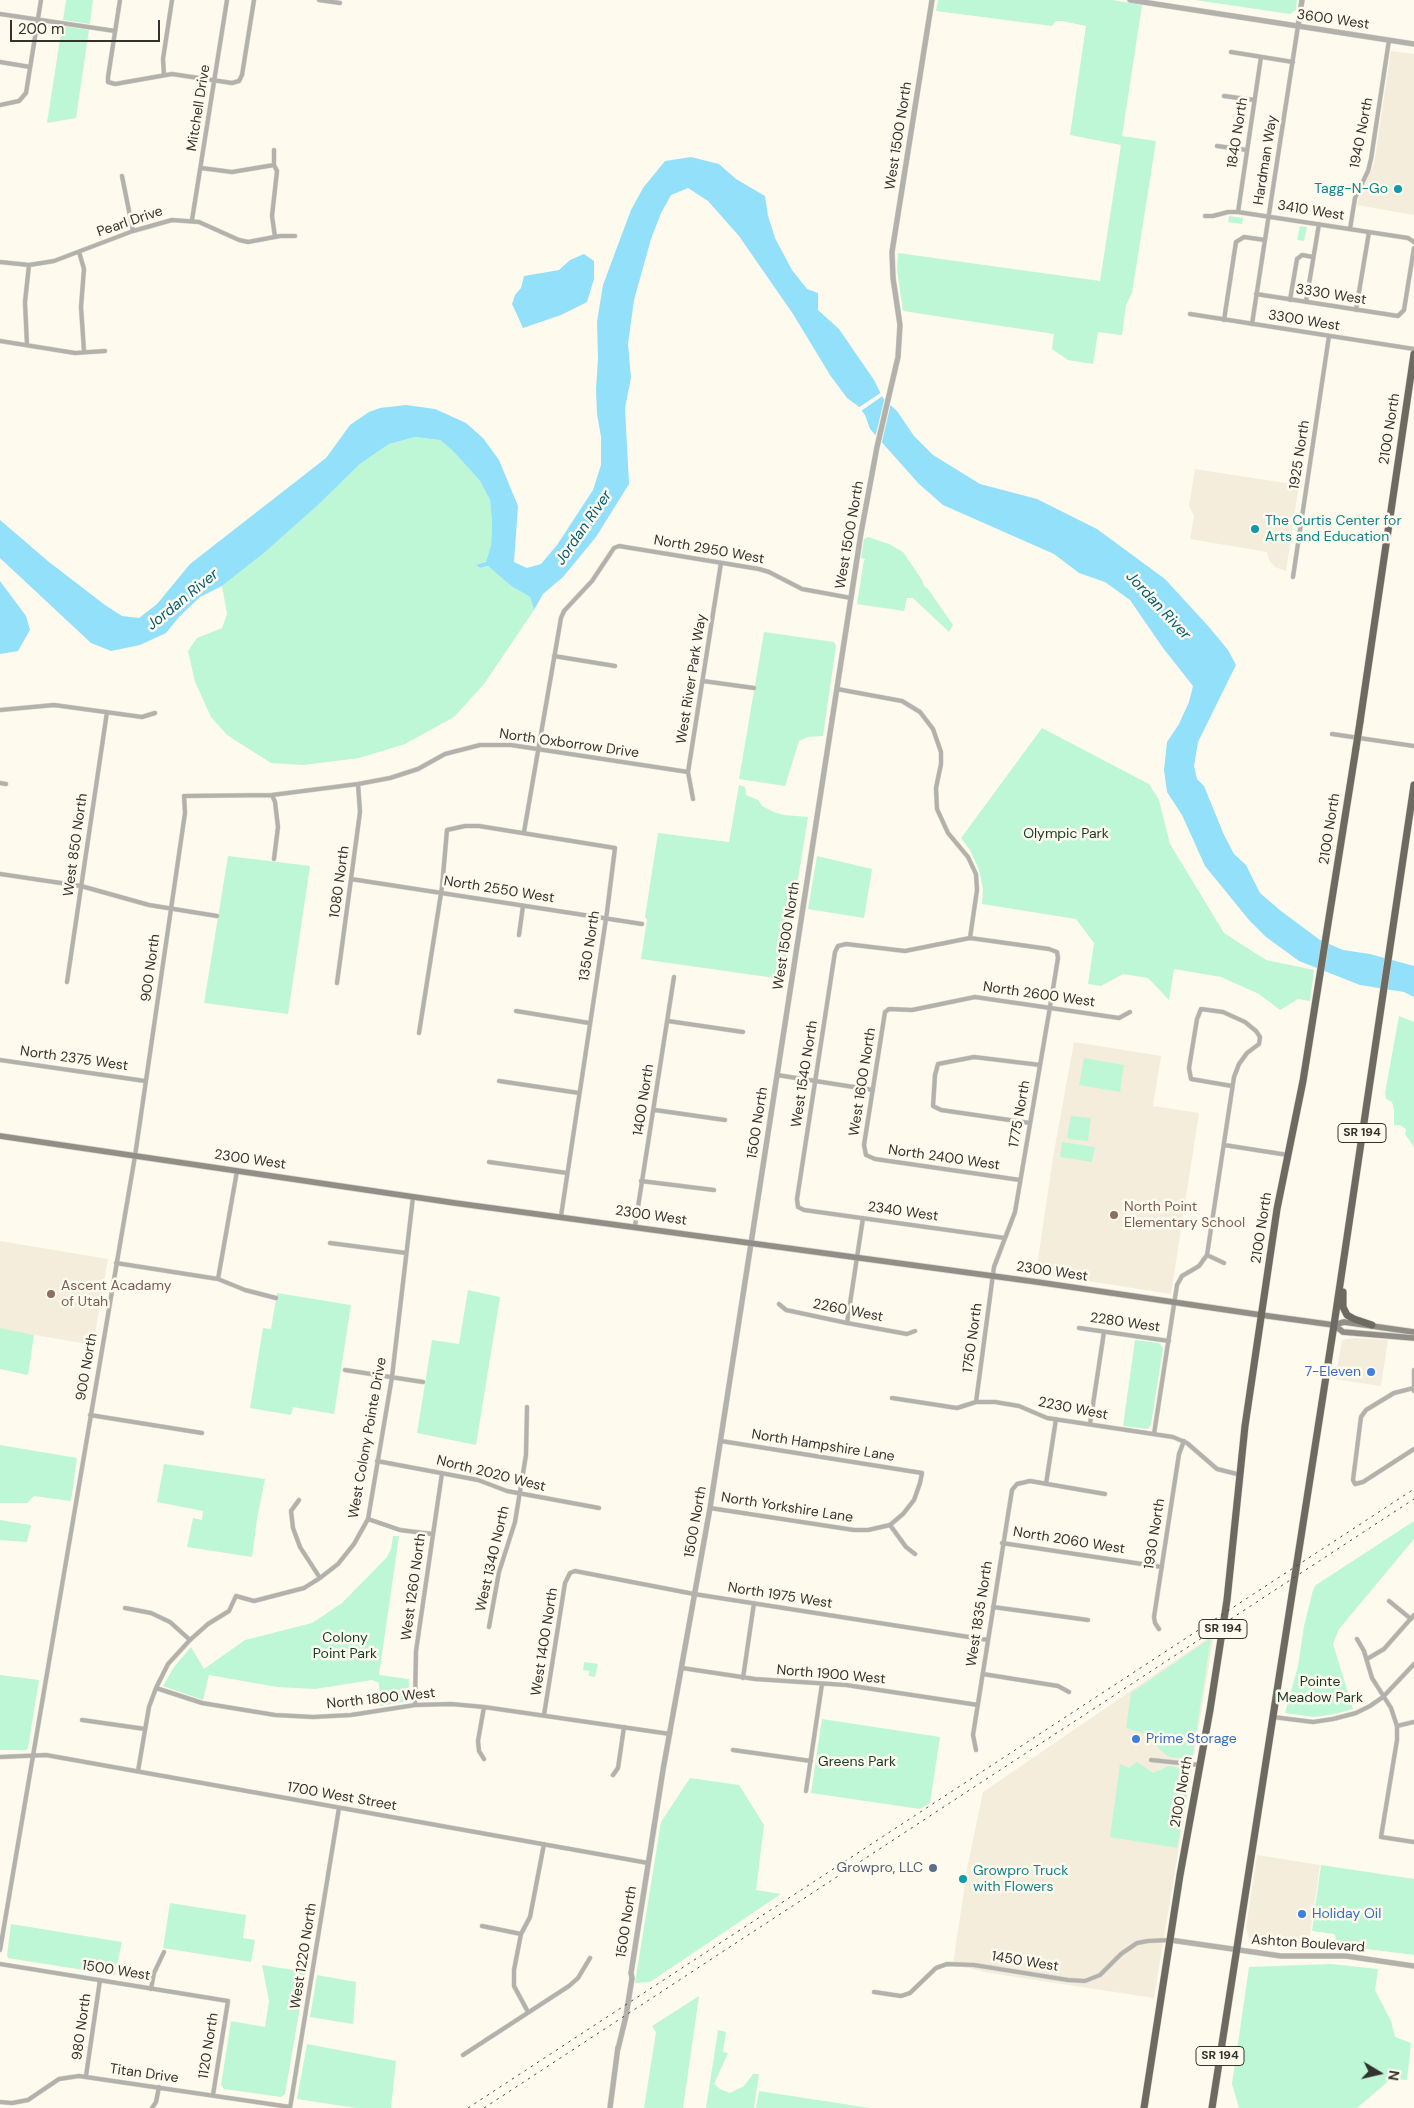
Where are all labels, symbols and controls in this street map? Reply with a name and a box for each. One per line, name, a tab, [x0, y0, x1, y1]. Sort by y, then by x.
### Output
street label: 3600 West	[1296, 7, 1370, 33]
scale bar	[12, 10, 162, 42]
text: 200 m	[18, 19, 64, 39]
street label: Mitchell Drive	[184, 63, 214, 153]
street label: West 1500 North	[882, 81, 916, 191]
street label: 1840 North	[1224, 96, 1252, 170]
street label: 1940 North	[1347, 96, 1377, 170]
street label: Hardman Way	[1251, 114, 1281, 206]
place label: Tagg-N-Go	[1314, 181, 1388, 197]
marker: Tagg-N-Go	[1392, 183, 1404, 195]
street label: 3410 West	[1276, 197, 1346, 225]
street label: Pearl Drive	[95, 203, 165, 241]
street label: 3330 West	[1295, 281, 1367, 309]
street label: 3300 West	[1267, 307, 1341, 335]
street label: 2100 North	[1376, 392, 1404, 466]
street label: 1925 North	[1286, 419, 1314, 491]
street label: West 1500 North	[832, 480, 868, 590]
water label: Jordan River	[552, 487, 616, 569]
place label: The Curtis Center for Arts and Education	[1265, 513, 1402, 546]
marker: The Curtis Center for Arts and Education	[1249, 523, 1261, 535]
street label: North 2950 West	[652, 532, 766, 568]
water label: Jordan River	[144, 566, 222, 634]
water label: Jordan River	[1122, 568, 1194, 644]
street label: West River Park Way	[673, 613, 711, 745]
street label: North Oxborrow Drive	[498, 726, 640, 762]
street label: West 850 North	[60, 792, 92, 898]
street label: 2100 North	[1316, 792, 1344, 866]
park label: Olympic Park	[1023, 826, 1109, 842]
street label: 1080 North	[327, 845, 353, 919]
street label: North 2550 West	[442, 873, 556, 907]
street label: West 1500 North	[770, 881, 804, 991]
street label: 1350 North	[576, 910, 604, 982]
street label: 900 North	[138, 933, 164, 1003]
street label: North 2600 West	[982, 979, 1096, 1011]
street label: West 1540 North	[788, 1019, 822, 1129]
street label: West 1600 North	[846, 1027, 880, 1137]
street label: North 2375 West	[19, 1043, 129, 1075]
street label: 1400 North	[630, 1063, 658, 1137]
street label: 1775 North	[1006, 1079, 1034, 1149]
street label: 1500 North	[744, 1086, 772, 1160]
road number: SR 194	[1338, 1124, 1386, 1142]
street label: North 2400 West	[887, 1142, 1001, 1174]
street label: 2300 West	[213, 1147, 287, 1173]
street label: 2100 North	[1248, 1191, 1276, 1265]
street label: 2340 West	[867, 1199, 939, 1225]
place label: North Point Elementary School	[1124, 1199, 1245, 1232]
street label: 2300 West	[614, 1203, 688, 1229]
marker: North Point Elementary School	[1108, 1209, 1120, 1221]
street label: 2300 West	[1015, 1259, 1089, 1285]
place label: Ascent Acadamy of Utah	[61, 1278, 172, 1310]
marker: Ascent Acadamy of Utah	[45, 1288, 57, 1300]
street label: 2260 West	[811, 1296, 885, 1326]
street label: 1750 North	[960, 1302, 986, 1374]
street label: 2280 West	[1089, 1310, 1161, 1336]
street label: 900 North	[73, 1332, 101, 1402]
street label: West Colony Pointe Drive	[346, 1356, 390, 1520]
place label: 7-Eleven	[1305, 1364, 1361, 1380]
marker: 7-Eleven	[1365, 1366, 1377, 1378]
street label: 2230 West	[1037, 1394, 1109, 1424]
street label: North Hampshire Lane	[750, 1426, 896, 1466]
street label: North 2020 West	[435, 1452, 547, 1496]
street label: 1500 North	[681, 1485, 711, 1559]
street label: North Yorkshire Lane	[720, 1489, 854, 1527]
street label: 1930 North	[1141, 1498, 1169, 1570]
street label: West 1340 North	[473, 1505, 513, 1613]
street label: North 2060 West	[1012, 1524, 1126, 1558]
street label: West 1260 North	[398, 1532, 430, 1642]
street label: West 1835 North	[963, 1560, 997, 1668]
street label: North 1975 West	[727, 1579, 833, 1613]
street label: West 1400 North	[528, 1587, 562, 1697]
road number: SR 194	[1199, 1620, 1247, 1638]
park label: Colony Point Park	[313, 1630, 377, 1662]
street label: North 1900 West	[776, 1662, 886, 1688]
park label: Pointe Meadow Park	[1277, 1674, 1363, 1706]
street label: North 1800 West	[326, 1685, 436, 1713]
place label: Prime Storage	[1146, 1731, 1237, 1747]
marker: Prime Storage	[1130, 1733, 1142, 1745]
park label: Greens Park	[818, 1754, 896, 1770]
street label: 2100 North	[1167, 1755, 1197, 1829]
street label: 1700 West Street	[286, 1779, 398, 1815]
place label: Growpro, LLC	[837, 1860, 923, 1876]
marker: Growpro, LLC	[927, 1862, 939, 1874]
place label: Growpro Truck with Flowers	[973, 1863, 1068, 1895]
marker: Growpro Truck with Flowers	[957, 1873, 969, 1885]
street label: 1500 North	[613, 1885, 641, 1959]
street label: West 1220 North	[287, 1902, 321, 2010]
place label: Holiday Oil	[1312, 1906, 1381, 1922]
marker: Holiday Oil	[1296, 1908, 1308, 1920]
street label: Ashton Boulevard	[1251, 1932, 1365, 1956]
street label: 1450 West	[990, 1948, 1060, 1976]
street label: 1500 West	[81, 1957, 151, 1985]
street label: 980 North	[69, 1993, 95, 2061]
street label: 1120 North	[195, 2012, 223, 2080]
road number: SR 194	[1196, 2046, 1244, 2066]
north arrow	[1354, 2048, 1404, 2098]
street label: Titan Drive	[109, 2061, 179, 2087]
text: N	[1384, 2069, 1404, 2082]

